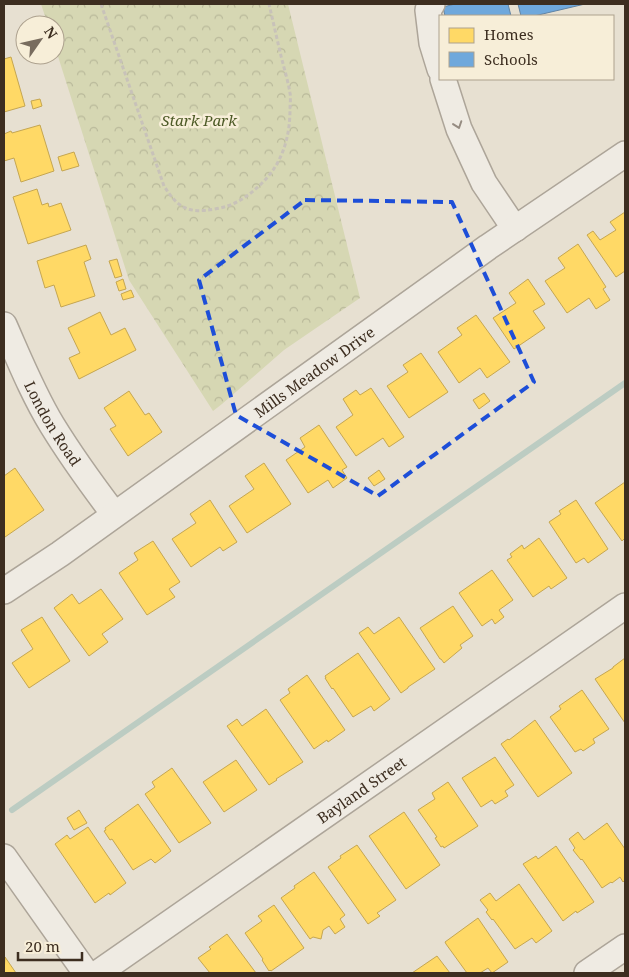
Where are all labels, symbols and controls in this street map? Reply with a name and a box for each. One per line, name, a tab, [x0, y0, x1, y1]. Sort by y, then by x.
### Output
north arrow	[15, 15, 65, 65]
legend	[439, 15, 614, 80]
text: N	[40, 23, 62, 42]
text: Homes	[484, 24, 534, 44]
text: Schools	[484, 49, 538, 69]
park label: Stark Park	[161, 110, 237, 130]
one-way arrow	[452, 120, 462, 129]
street label: Mills Meadow Drive	[250, 322, 378, 422]
street label: London Road	[20, 378, 86, 470]
street label: Bayland Street	[313, 752, 410, 828]
scale bar	[18, 930, 81, 962]
text: 20 m	[25, 936, 60, 956]

